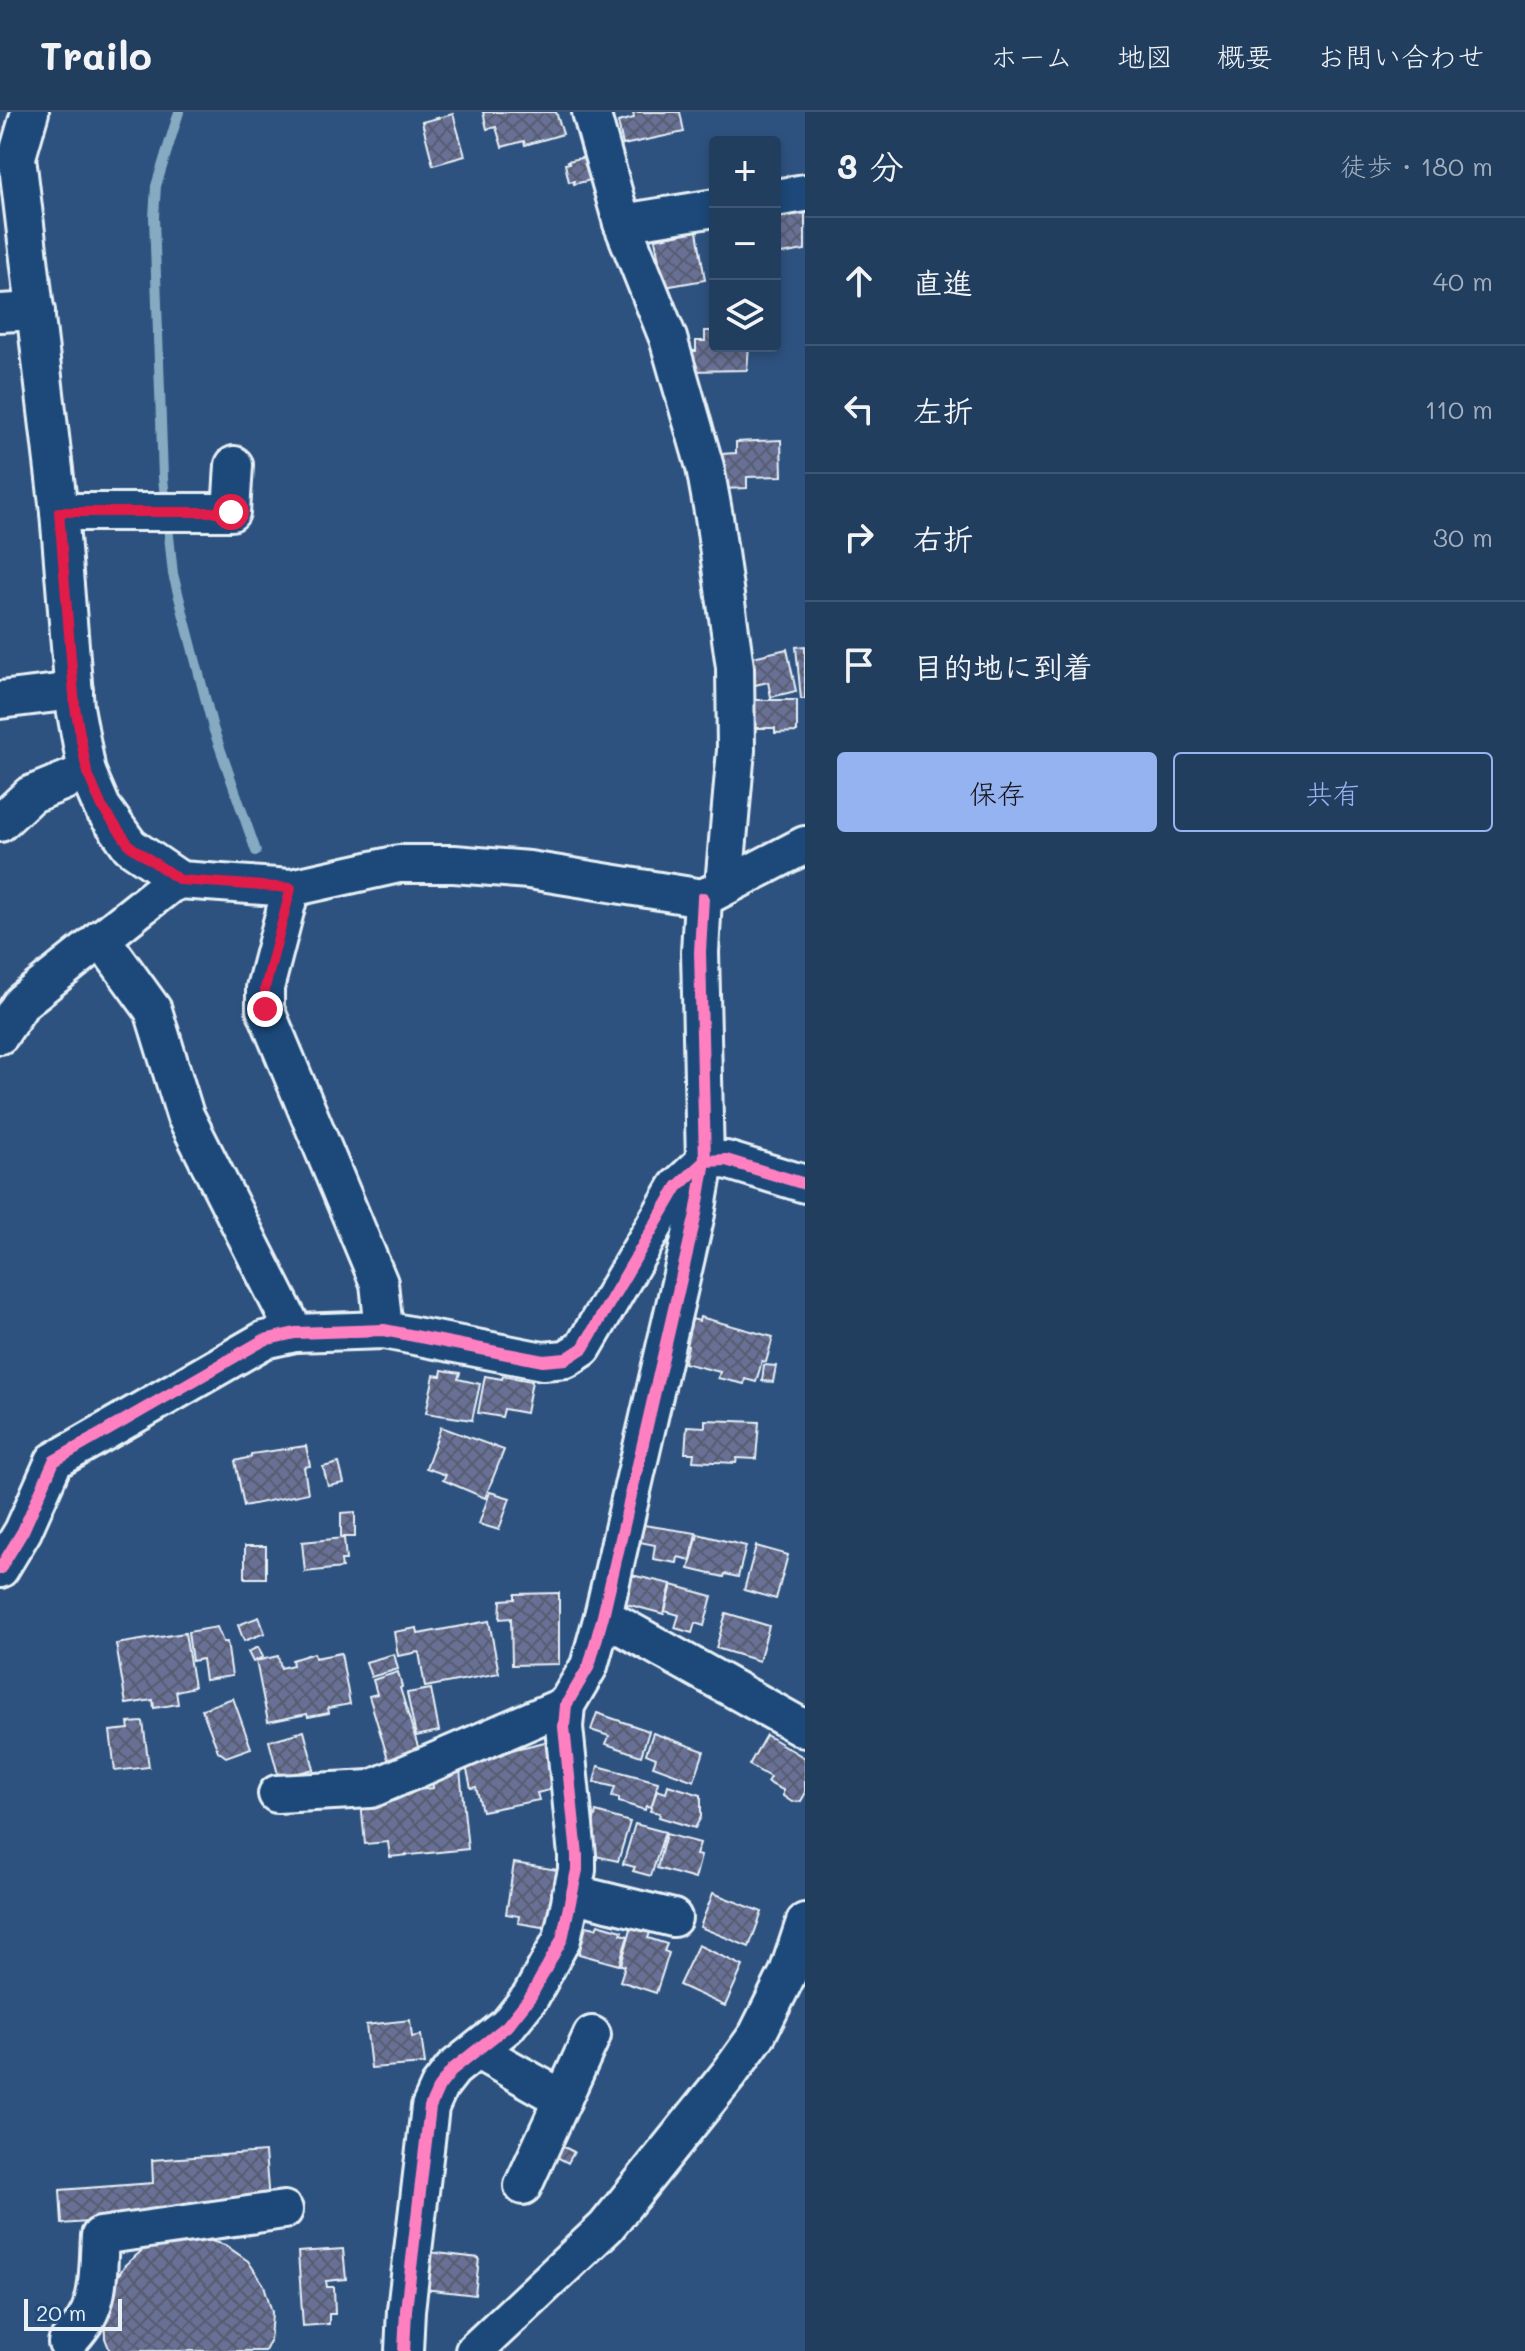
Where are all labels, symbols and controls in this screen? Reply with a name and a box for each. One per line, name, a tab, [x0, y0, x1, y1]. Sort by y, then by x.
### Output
text: Trailo	[40, 30, 152, 80]
text: ホーム	[990, 38, 1073, 74]
text: 地図	[1117, 38, 1173, 74]
text: 概要	[1217, 38, 1273, 74]
text: お問い合わせ	[1317, 38, 1485, 74]
map controls	[709, 136, 781, 352]
button: +	[709, 136, 781, 208]
text: 3 分	[837, 143, 904, 188]
text: 徒歩 · 180 m	[1341, 149, 1493, 183]
button: −	[709, 208, 781, 280]
icon: ahead	[837, 259, 881, 303]
text: 直進	[913, 262, 973, 302]
text: 40 m	[1433, 264, 1493, 298]
button: layers	[709, 280, 781, 352]
icon: left	[837, 387, 881, 431]
text: 左折	[913, 390, 973, 430]
text: 110 m	[1425, 392, 1493, 426]
route start	[213, 494, 249, 530]
icon: right	[837, 515, 881, 559]
text: 右折	[913, 518, 973, 558]
text: 30 m	[1433, 520, 1493, 554]
icon: arrive	[837, 643, 881, 687]
text: 目的地に到着	[913, 646, 1093, 686]
button: 保存	[837, 752, 1157, 832]
button: 共有	[1173, 752, 1493, 832]
route end	[247, 991, 283, 1027]
scale bar	[24, 2295, 122, 2331]
text: 20 m	[36, 2298, 86, 2327]

